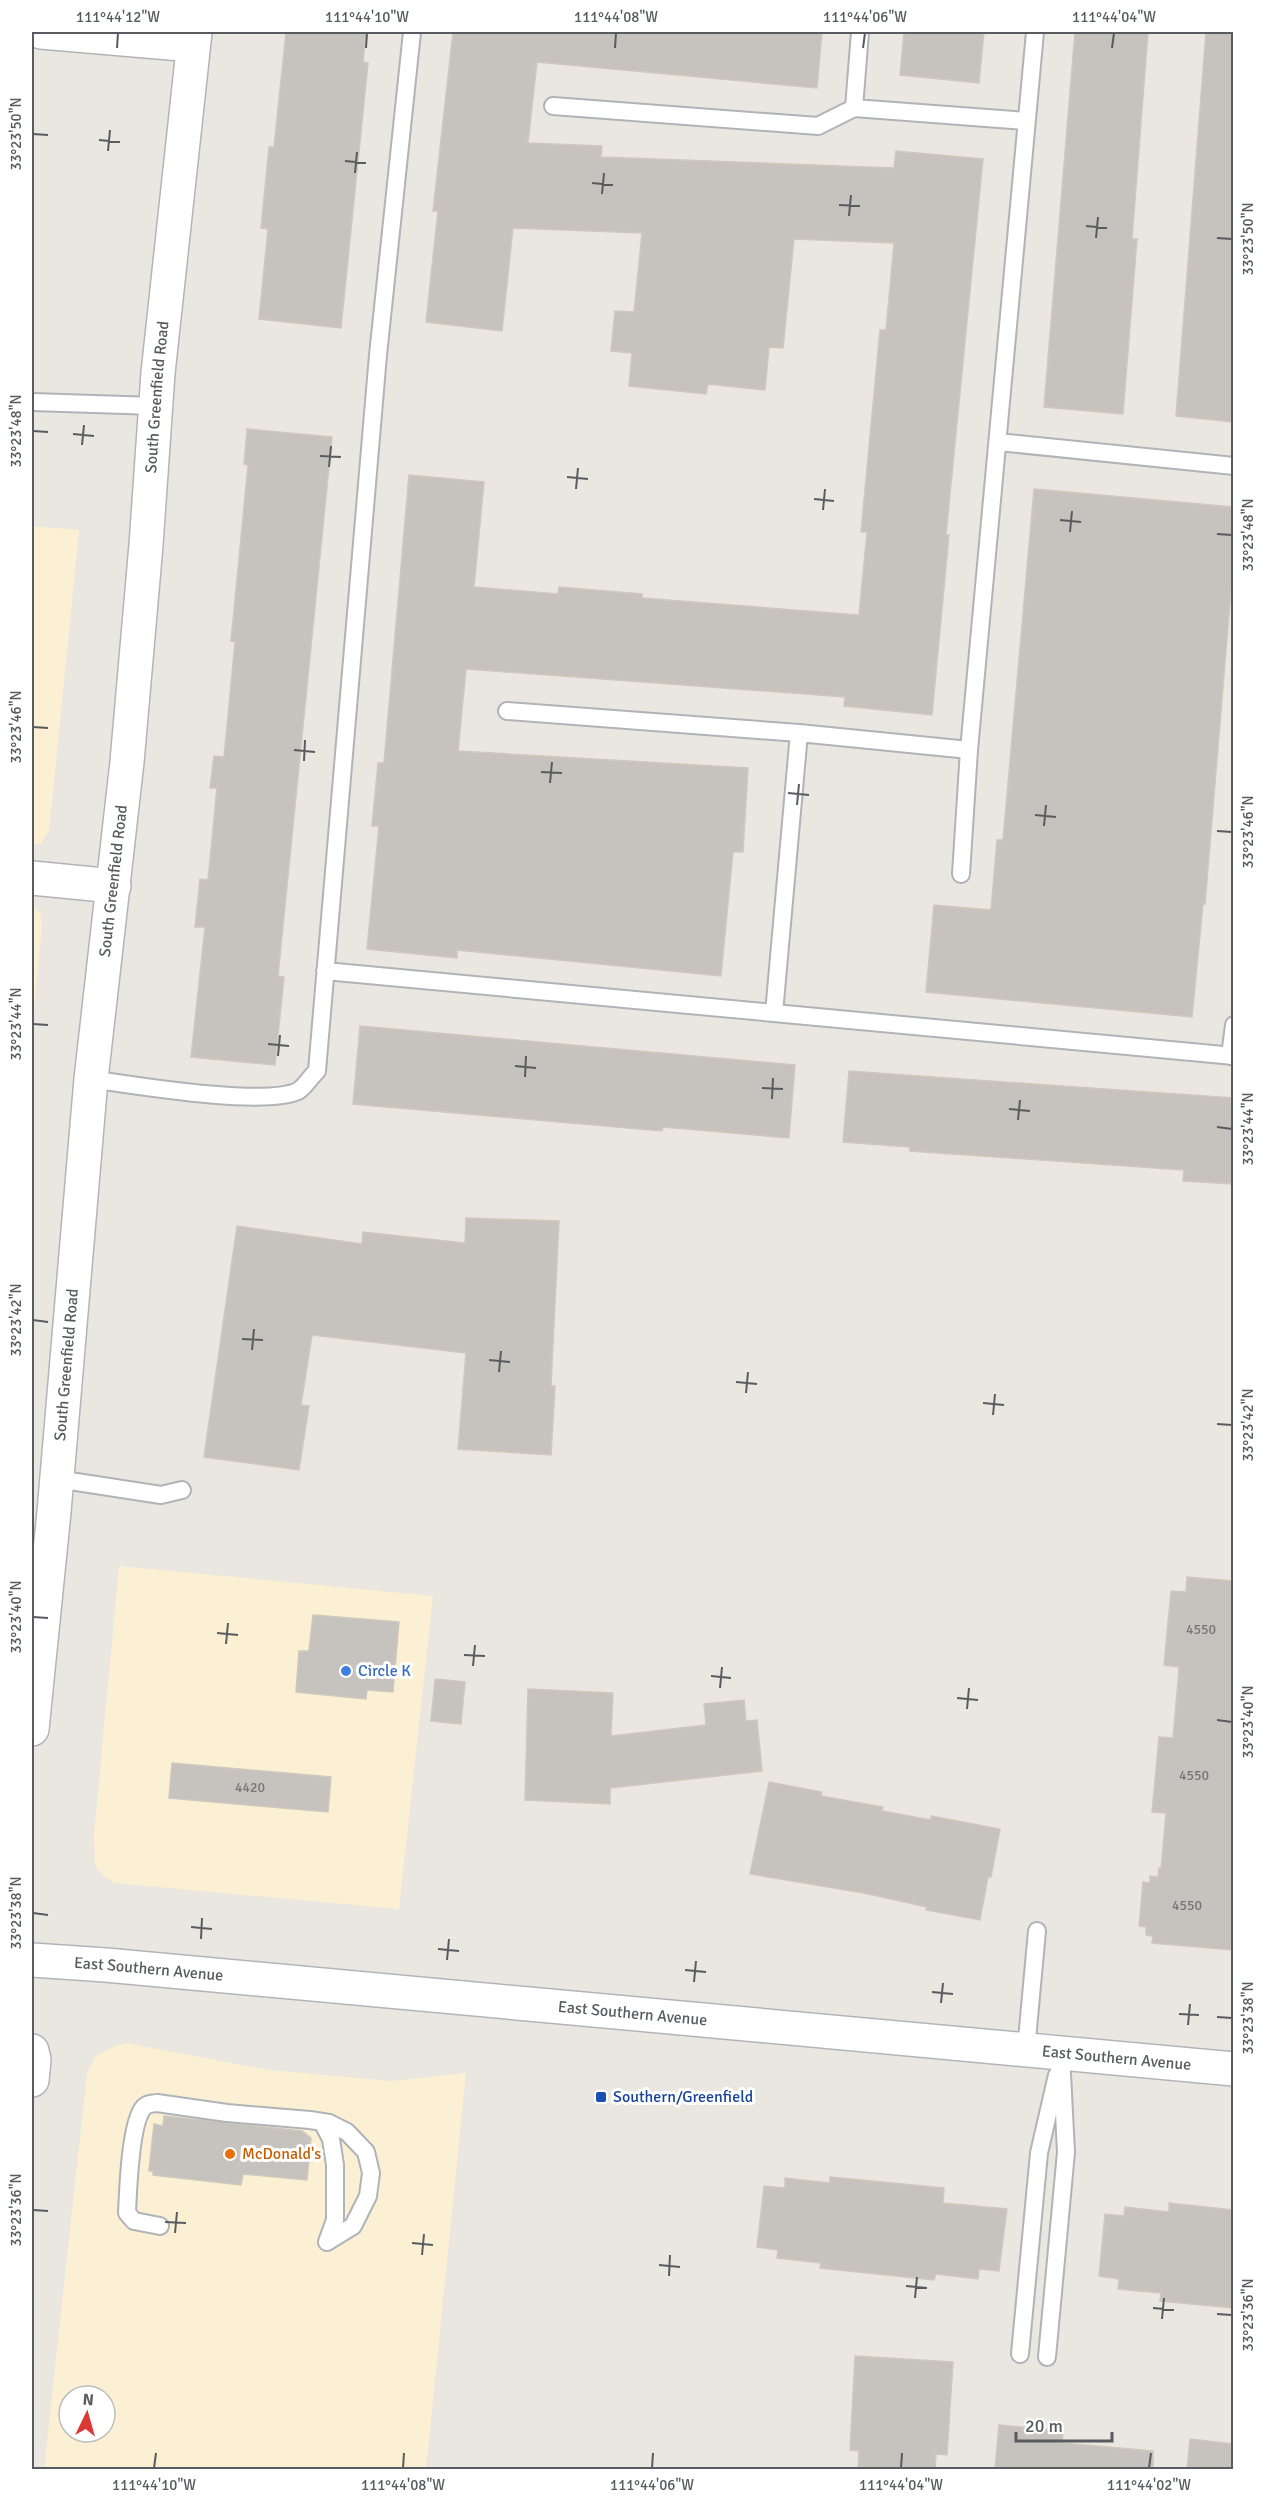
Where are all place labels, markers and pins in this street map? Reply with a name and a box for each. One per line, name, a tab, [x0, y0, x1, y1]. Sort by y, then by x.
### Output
place label: Circle K	[358, 1661, 411, 1681]
marker: Circle K	[339, 1664, 353, 1678]
place label: Southern/Greenfield	[613, 2087, 753, 2107]
marker: Southern/Greenfield	[594, 2090, 608, 2104]
place label: McDonald's	[242, 2144, 321, 2164]
marker: McDonald's	[223, 2147, 237, 2161]

